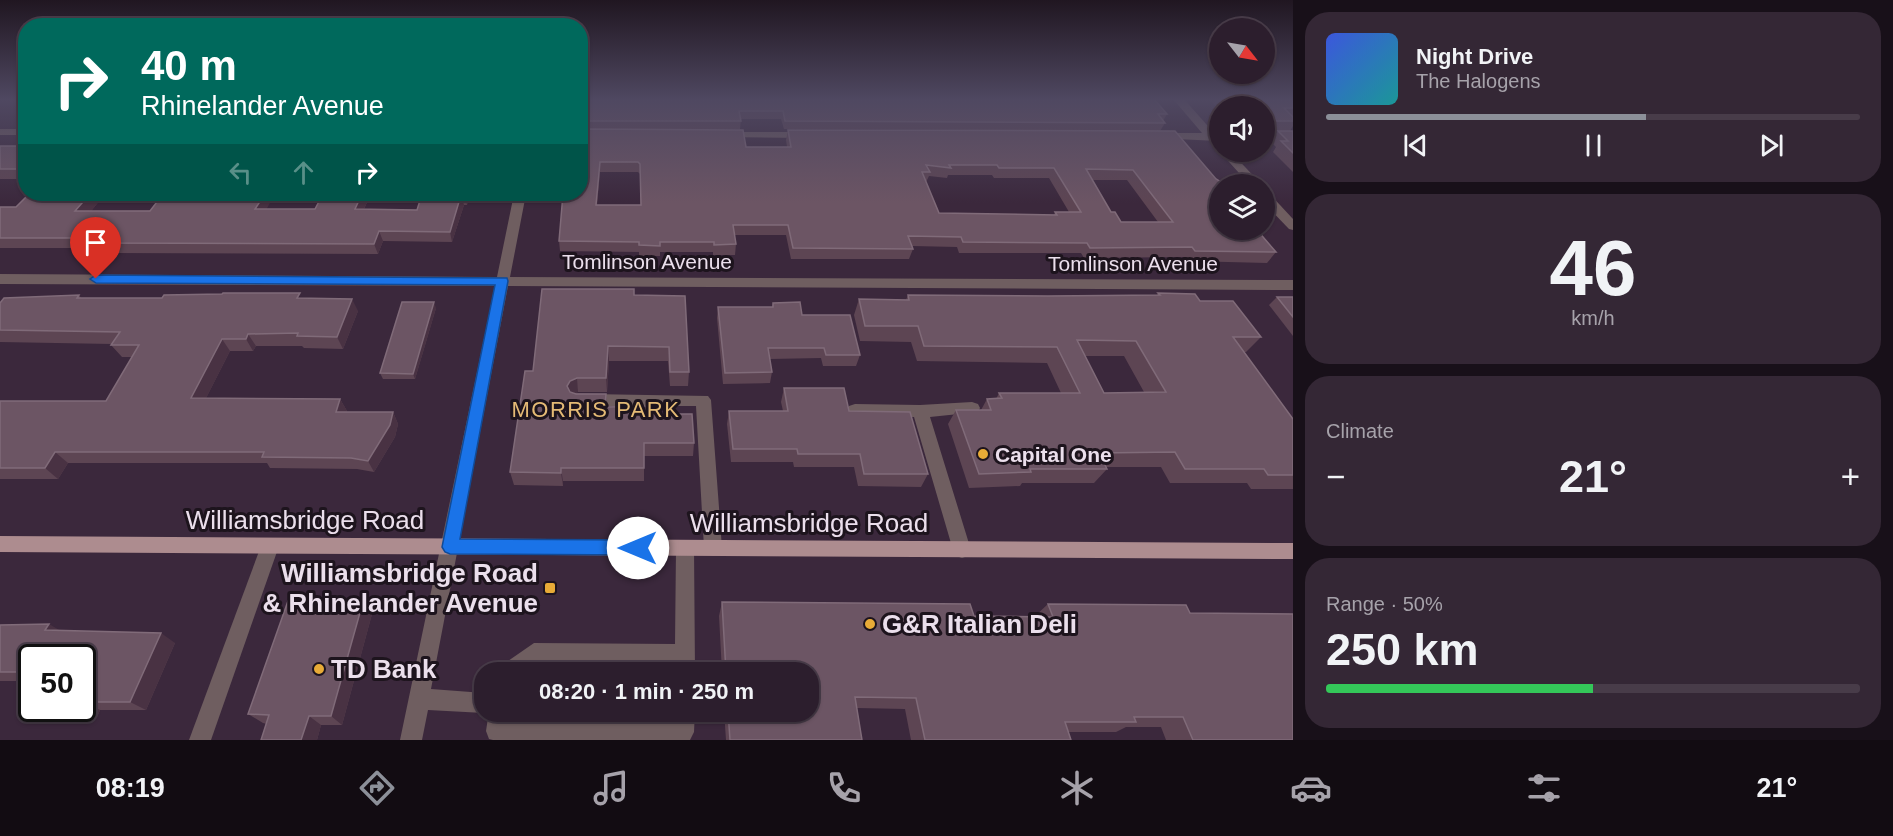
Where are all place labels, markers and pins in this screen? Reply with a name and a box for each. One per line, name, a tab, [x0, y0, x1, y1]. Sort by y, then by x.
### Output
pin	[70, 217, 121, 279]
place label: Capital One	[995, 443, 1112, 466]
marker: Capital One	[976, 447, 990, 461]
place label: Williamsbridge Road & Rhinelander Avenue	[263, 558, 538, 618]
marker: Williamsbridge Road & Rhinelander Avenue	[543, 581, 557, 595]
place label: G&R Italian Deli	[882, 609, 1077, 639]
marker: G&R Italian Deli	[863, 617, 877, 631]
place label: TD Bank	[331, 654, 437, 684]
marker: TD Bank	[312, 662, 326, 676]

